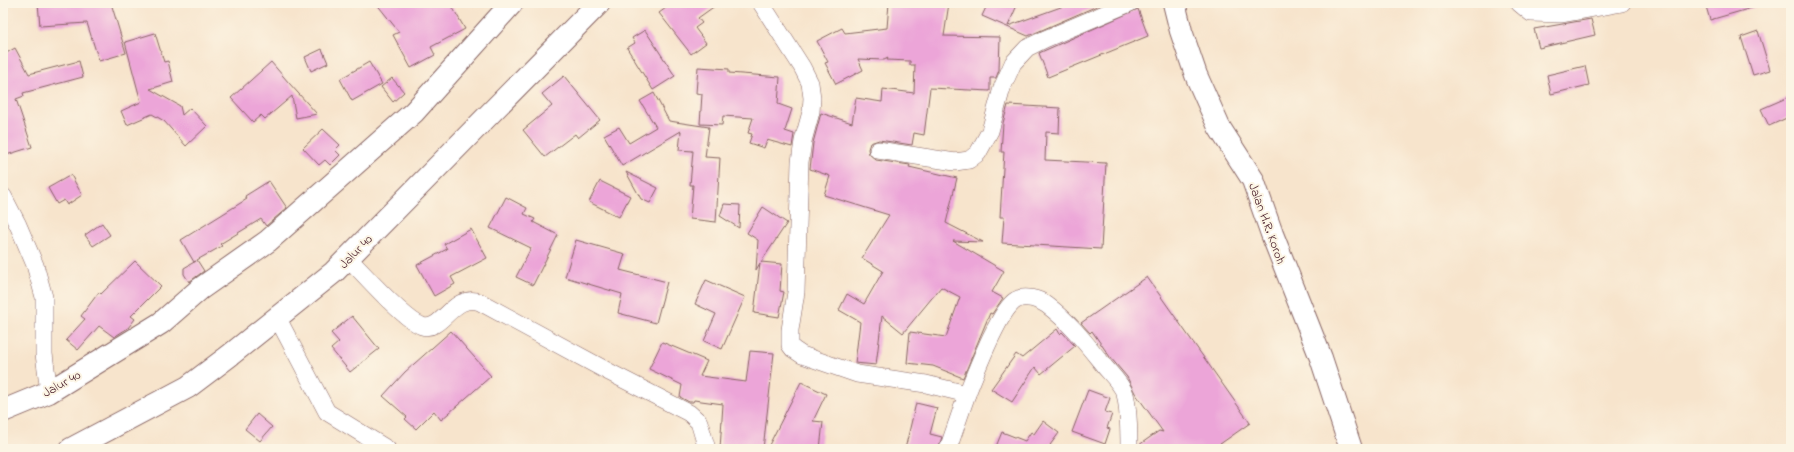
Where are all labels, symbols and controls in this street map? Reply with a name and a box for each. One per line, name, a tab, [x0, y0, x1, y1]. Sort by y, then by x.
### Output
street label: Jalan H.R. Koroh	[1243, 180, 1290, 267]
street label: Jalur 40	[335, 230, 377, 273]
street label: Jalur 40	[39, 366, 85, 403]

